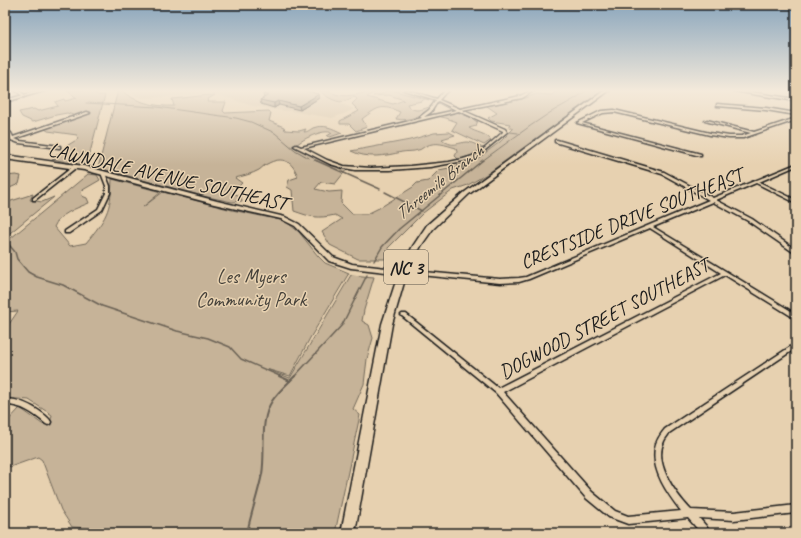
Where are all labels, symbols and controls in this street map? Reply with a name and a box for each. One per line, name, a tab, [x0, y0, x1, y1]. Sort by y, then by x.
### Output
street label: LAWNDALE AVENUE SOUTHEAST	[46, 137, 294, 217]
water label: Threemile Branch	[390, 138, 489, 224]
street label: CRESTSIDE DRIVE SOUTHEAST	[517, 161, 750, 274]
road number: NC 3	[384, 250, 428, 284]
street label: DOGWOOD STREET SOUTHEAST	[495, 251, 717, 384]
park label: Les Myers Community Park	[196, 264, 308, 312]

